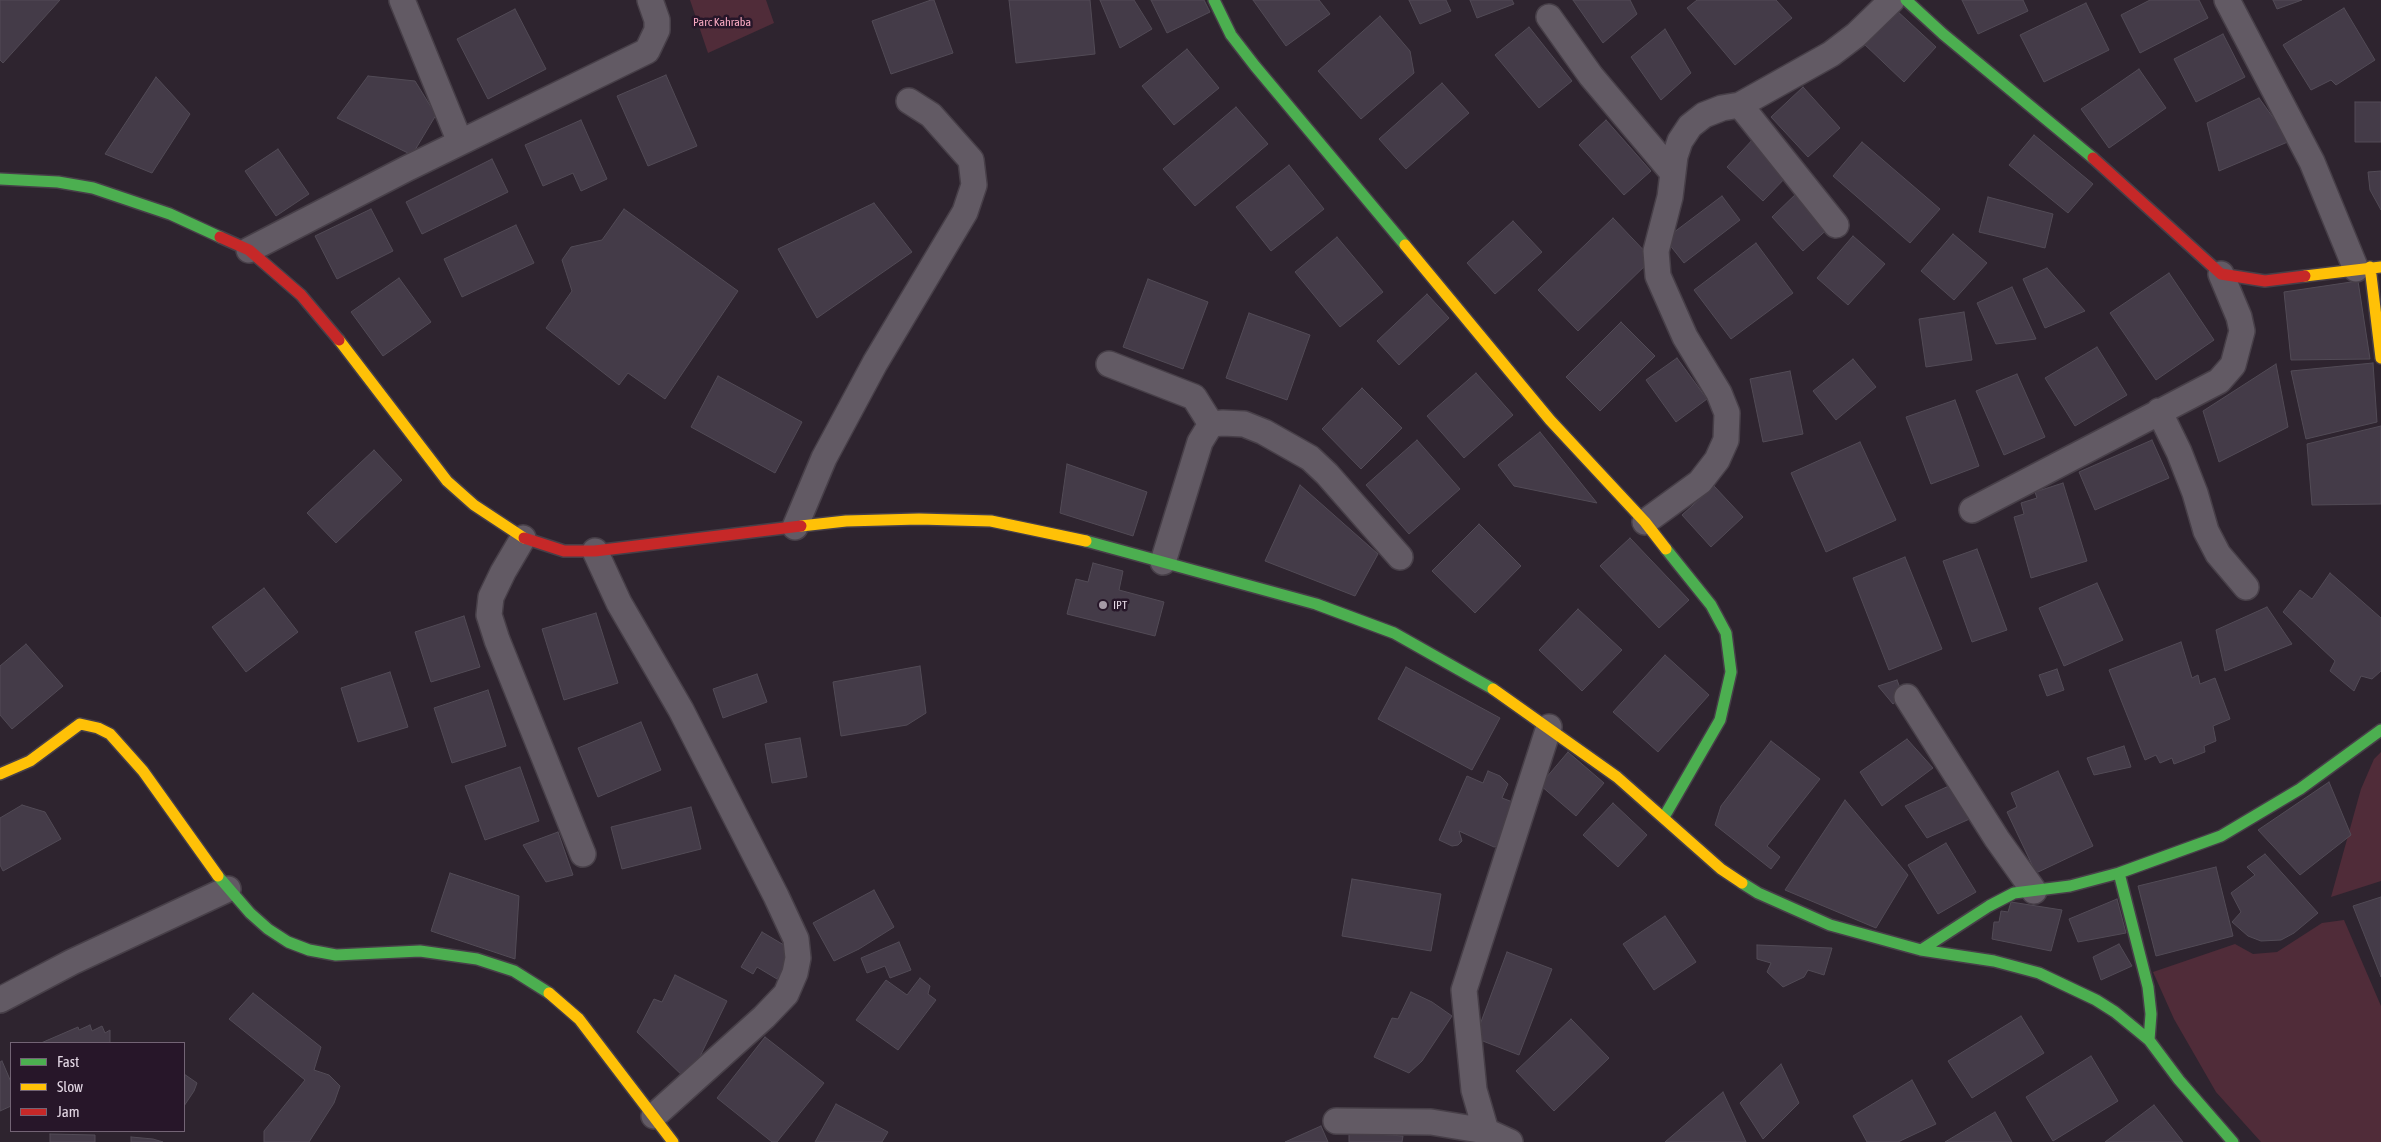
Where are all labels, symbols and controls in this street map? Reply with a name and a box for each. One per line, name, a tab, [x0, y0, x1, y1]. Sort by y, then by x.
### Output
park label: Parc Kahraba	[693, 15, 751, 29]
place label: IPT	[1113, 598, 1127, 612]
marker: IPT	[1097, 599, 1109, 611]
legend	[10, 1042, 185, 1132]
text: Fast	[57, 1053, 79, 1070]
text: Slow	[57, 1078, 83, 1095]
text: Jam	[57, 1103, 80, 1120]

